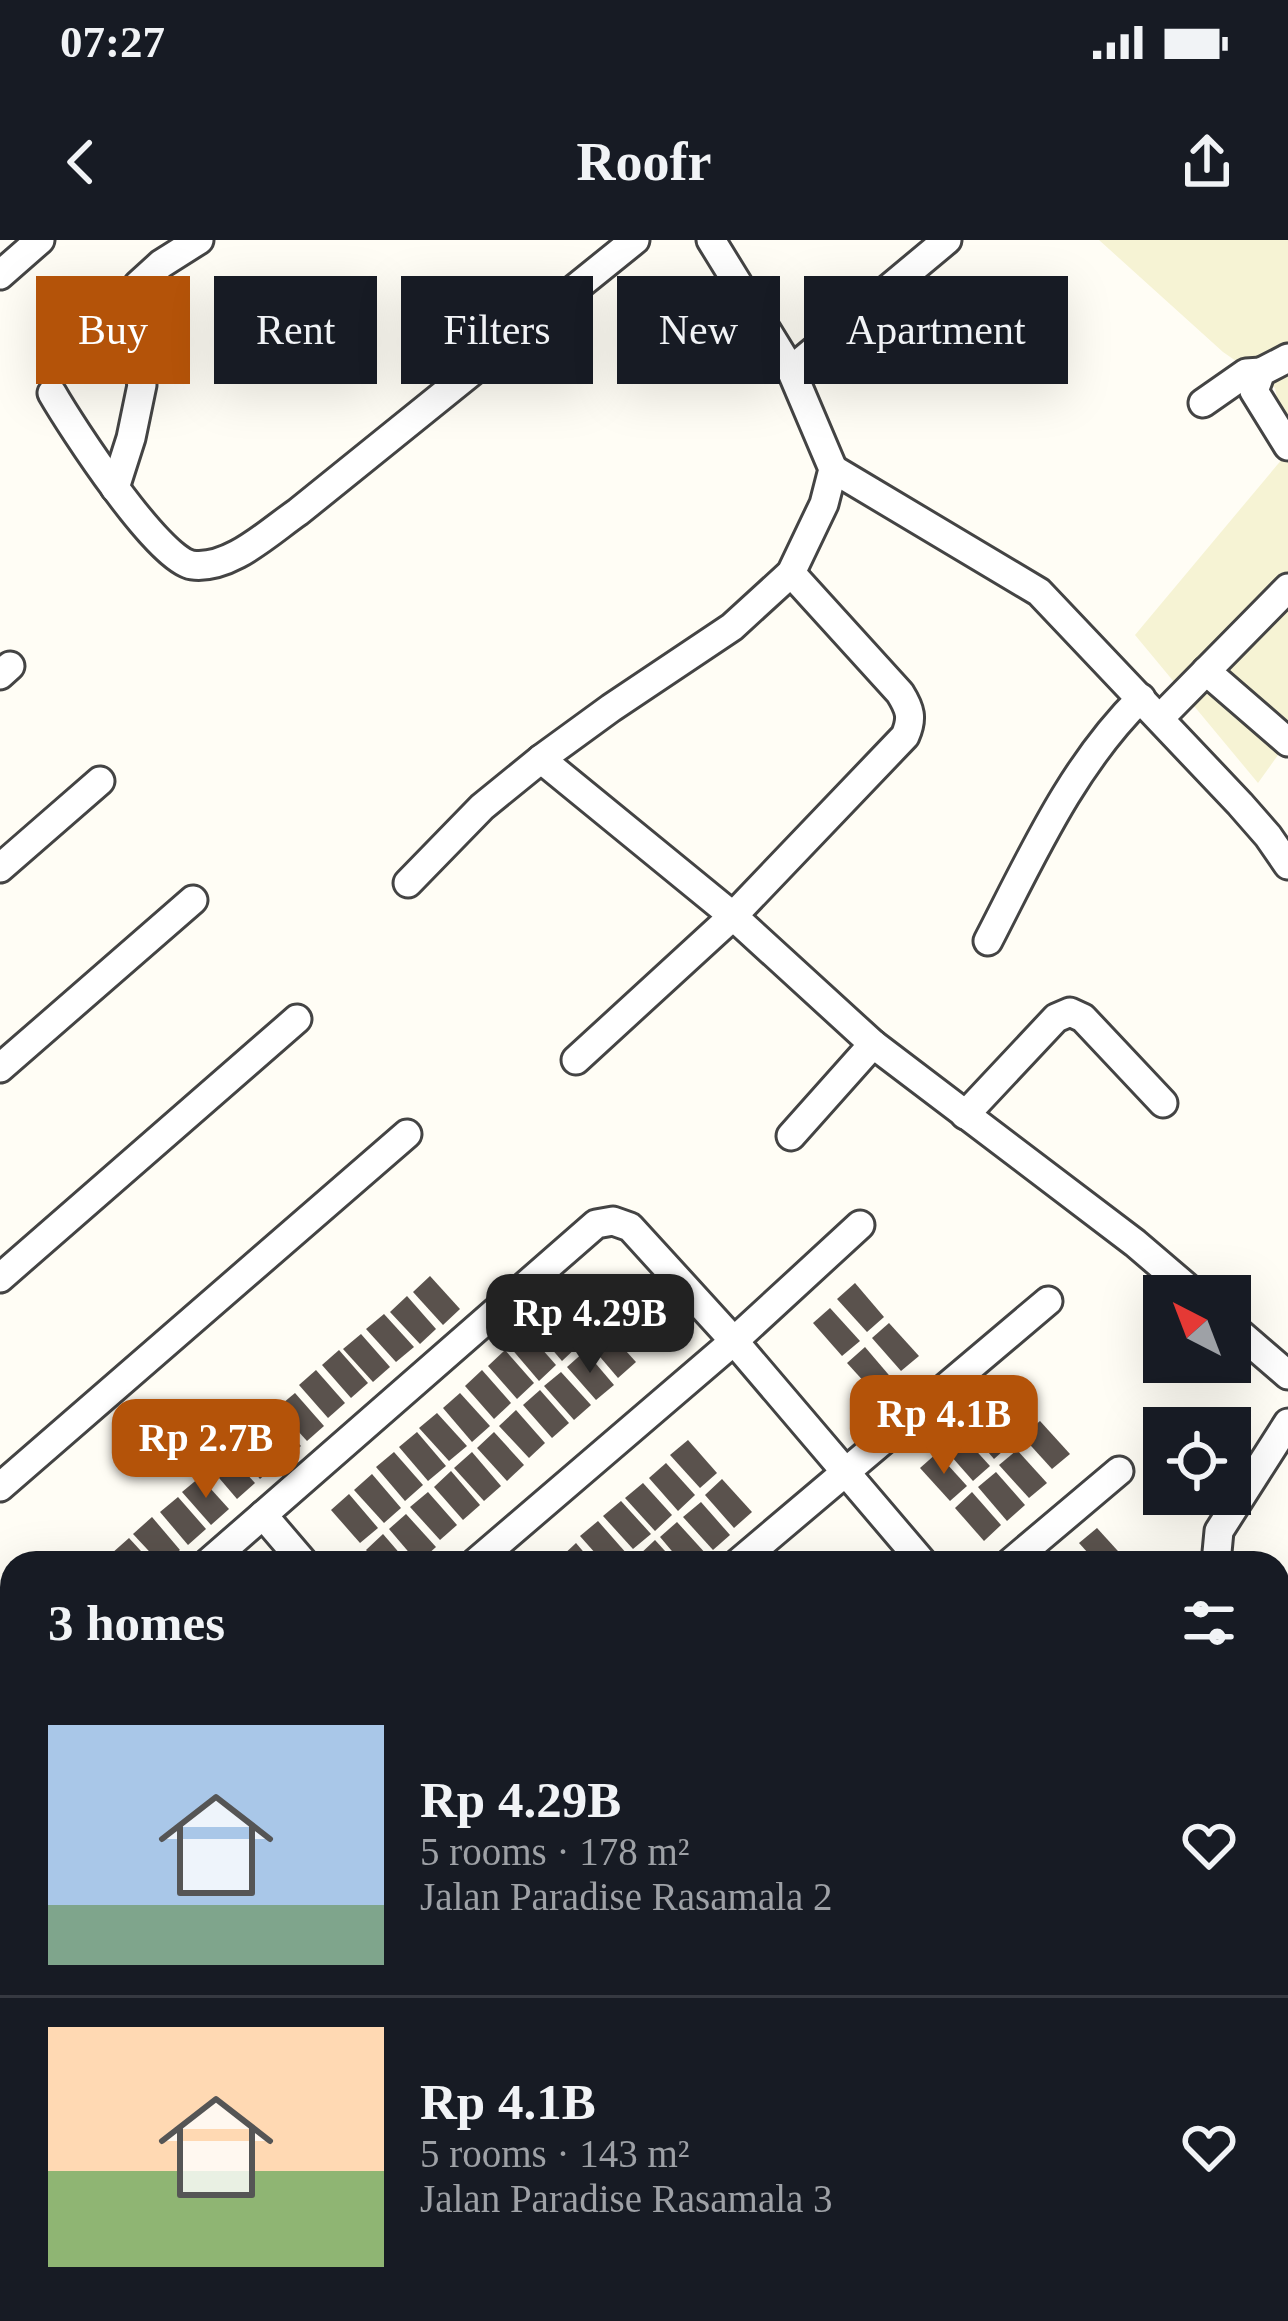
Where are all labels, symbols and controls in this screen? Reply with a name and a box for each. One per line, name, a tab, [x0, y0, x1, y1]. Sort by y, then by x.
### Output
text: 07:27	[60, 17, 165, 67]
icon: back	[48, 129, 114, 195]
icon: share	[1174, 129, 1240, 195]
text: Roofr	[577, 132, 711, 192]
chip: Buy	[36, 276, 190, 384]
chip: Rent	[214, 276, 377, 384]
chip: Filters	[401, 276, 593, 384]
chip: New	[617, 276, 780, 384]
chip: Apartment	[804, 276, 1068, 384]
pin: Rp 4.29B	[466, 1274, 714, 1376]
north arrow	[1143, 1275, 1251, 1383]
map controls	[1143, 1275, 1251, 1515]
text: Rp 4.29B	[513, 1291, 667, 1334]
pin: Rp 4.1B	[833, 1375, 1055, 1477]
text: Rp 4.1B	[877, 1392, 1011, 1435]
pin: Rp 2.7B	[95, 1399, 317, 1501]
button: locate	[1143, 1407, 1251, 1515]
text: Rp 2.7B	[139, 1416, 273, 1459]
icon: filters	[1176, 1590, 1242, 1656]
text: 3 homes	[48, 1595, 225, 1651]
text: Rp 4.29B	[420, 1772, 621, 1828]
icon: home	[144, 1773, 288, 1917]
icon: heart	[1176, 1812, 1242, 1878]
text: 5 rooms · 178 m²	[420, 1830, 690, 1873]
text: Jalan Paradise Rasamala 2	[420, 1875, 833, 1918]
text: Rp 4.1B	[420, 2074, 596, 2130]
icon: home	[144, 2075, 288, 2219]
icon: heart	[1176, 2114, 1242, 2180]
text: 5 rooms · 143 m²	[420, 2132, 690, 2175]
text: Jalan Paradise Rasamala 3	[420, 2177, 833, 2220]

